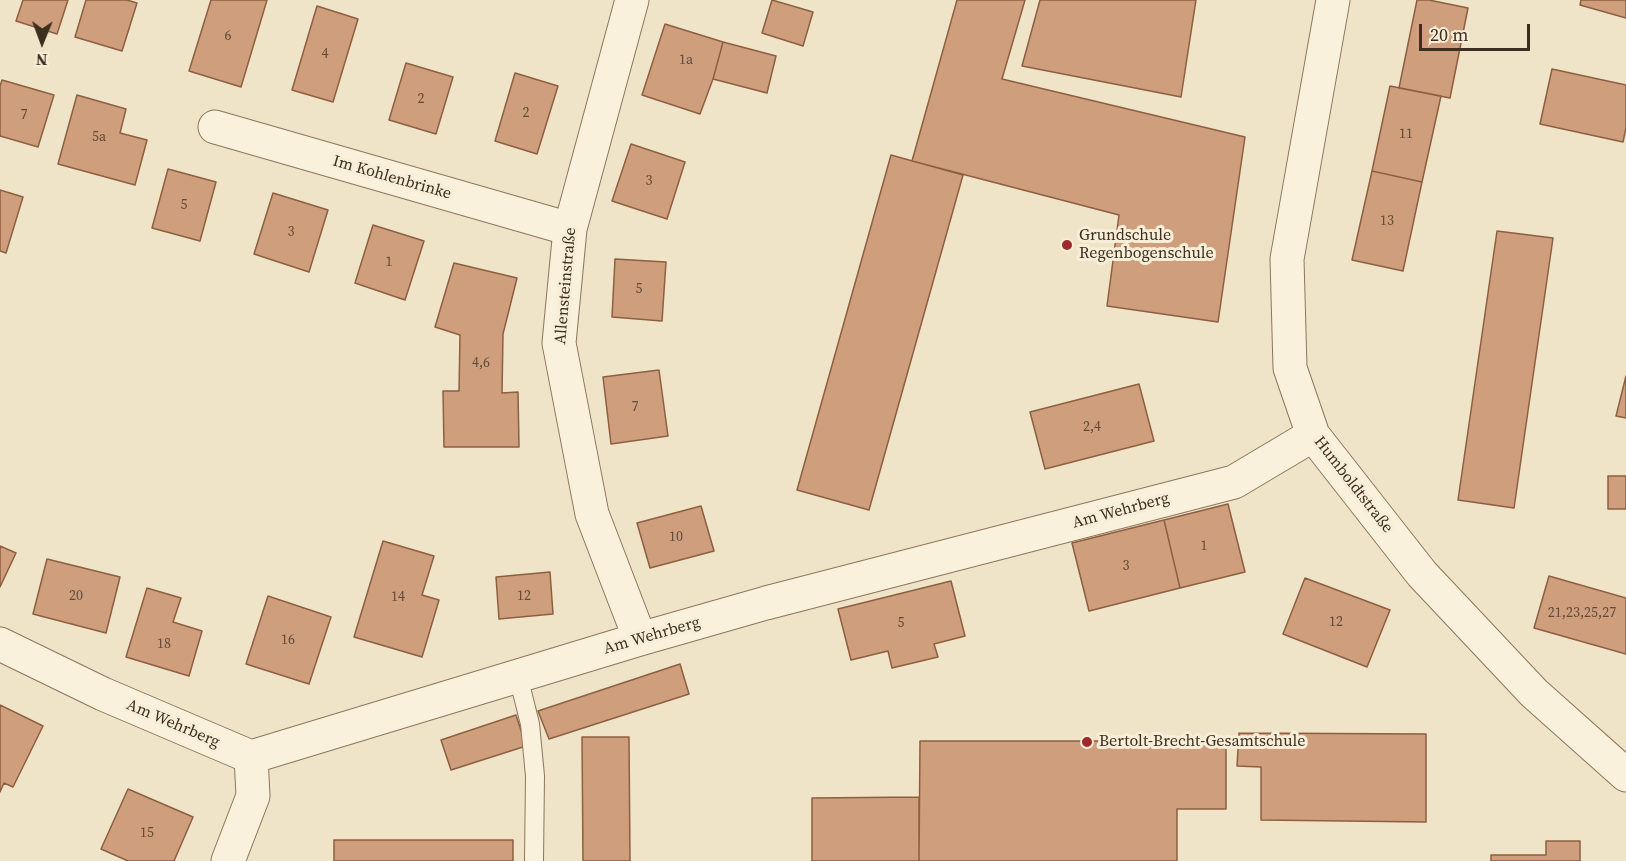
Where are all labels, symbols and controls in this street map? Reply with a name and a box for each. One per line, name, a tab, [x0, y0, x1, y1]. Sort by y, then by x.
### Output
north arrow	[12, 12, 72, 72]
scale bar	[1422, 12, 1533, 50]
text: 20 m	[1430, 22, 1468, 47]
house number: 6	[225, 28, 231, 44]
house number: 4	[322, 46, 328, 62]
text: N	[36, 49, 48, 71]
house number: 1a	[679, 52, 693, 68]
house number: 2	[418, 91, 424, 107]
house number: 2	[523, 105, 529, 121]
house number: 7	[21, 107, 27, 123]
house number: 11	[1399, 126, 1413, 142]
house number: 5a	[92, 129, 106, 145]
street label: Im Kohlenbrinke	[331, 152, 453, 204]
house number: 3	[646, 173, 652, 189]
house number: 5	[181, 197, 187, 213]
house number: 13	[1380, 213, 1394, 229]
house number: 3	[288, 224, 294, 240]
place label: Grundschule Regenbogenschule	[1079, 226, 1214, 264]
street label: Allensteinstraße	[551, 227, 581, 345]
marker: Grundschule Regenbogenschule	[1060, 238, 1074, 252]
house number: 1	[386, 254, 392, 270]
house number: 5	[636, 281, 642, 297]
house number: 4,6	[472, 355, 490, 371]
house number: 7	[632, 399, 638, 415]
house number: 2,4	[1083, 419, 1101, 435]
street label: Humboldtstraße	[1309, 433, 1397, 537]
street label: Am Wehrberg	[1070, 489, 1172, 533]
house number: 10	[669, 529, 683, 545]
house number: 1	[1201, 538, 1207, 554]
house number: 3	[1123, 558, 1129, 574]
house number: 20	[69, 588, 83, 604]
house number: 12	[517, 588, 531, 604]
house number: 14	[391, 589, 405, 605]
house number: 21,23,25,27	[1548, 605, 1616, 621]
street label: Am Wehrberg	[602, 613, 702, 659]
house number: 12	[1329, 614, 1343, 630]
house number: 5	[898, 615, 904, 631]
house number: 16	[281, 632, 295, 648]
house number: 18	[157, 636, 171, 652]
street label: Am Wehrberg	[123, 696, 223, 752]
place label: Bertolt-Brecht-Gesamtschule	[1099, 732, 1305, 752]
marker: Bertolt-Brecht-Gesamtschule	[1080, 735, 1094, 749]
house number: 15	[140, 825, 154, 841]

